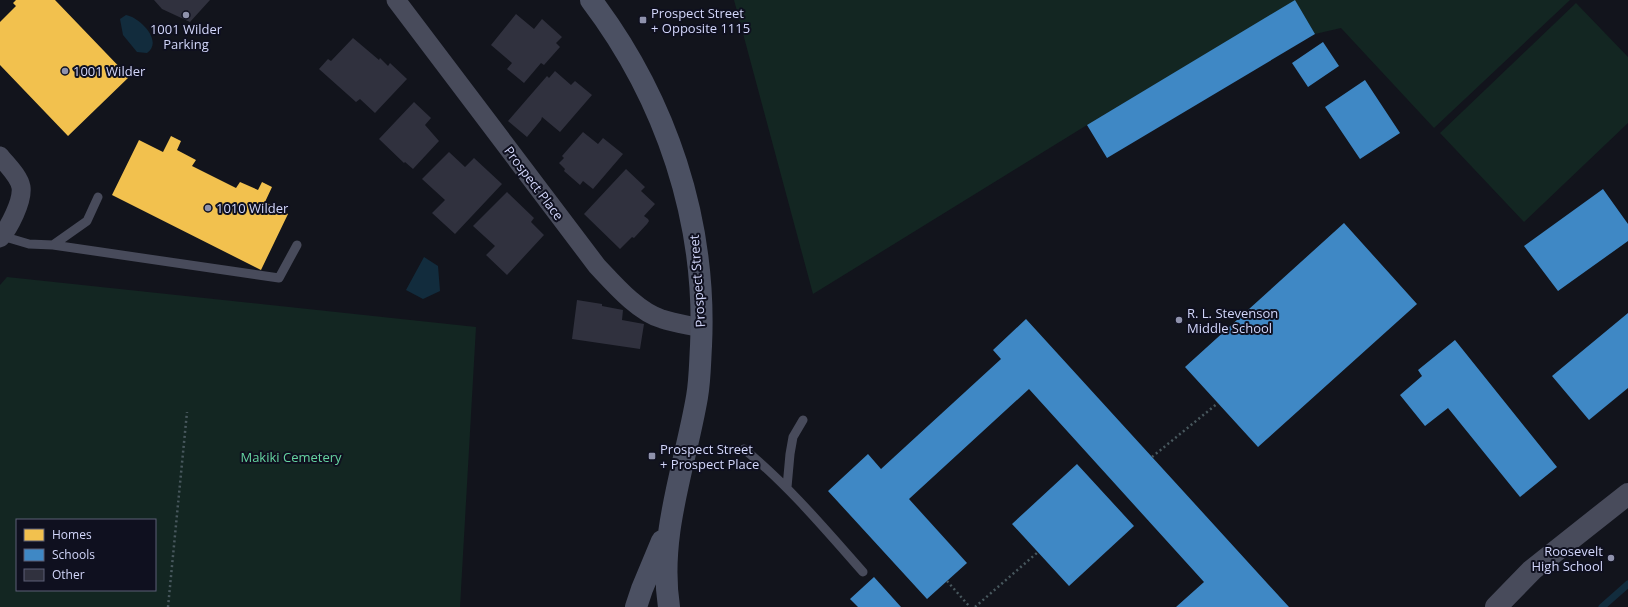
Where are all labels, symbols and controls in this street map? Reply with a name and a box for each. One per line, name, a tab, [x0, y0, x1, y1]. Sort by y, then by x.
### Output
place label: Prospect Street + Opposite 1115	[651, 4, 750, 37]
marker: 1001 Wilder Parking	[181, 10, 191, 20]
marker: Prospect Street + Opposite 1115	[638, 15, 648, 25]
place label: 1001 Wilder Parking	[150, 20, 223, 53]
place label: 1001 Wilder	[73, 62, 146, 80]
marker: 1001 Wilder	[60, 66, 70, 76]
street label: Prospect Place	[500, 142, 568, 224]
place label: 1010 Wilder	[216, 199, 289, 217]
marker: 1010 Wilder	[203, 203, 213, 213]
street label: Prospect Street	[685, 234, 709, 328]
place label: R. L. Stevenson Middle School	[1187, 304, 1278, 337]
marker: R. L. Stevenson Middle School	[1174, 315, 1184, 325]
place label: Prospect Street + Prospect Place	[660, 440, 759, 473]
park label: Makiki Cemetery	[240, 448, 342, 466]
marker: Prospect Street + Prospect Place	[647, 451, 657, 461]
legend	[16, 519, 156, 591]
text: Homes	[52, 526, 92, 543]
place label: Roosevelt High School	[1531, 542, 1603, 575]
text: Schools	[52, 546, 95, 563]
marker: Roosevelt High School	[1606, 553, 1616, 563]
text: Other	[52, 566, 85, 583]

